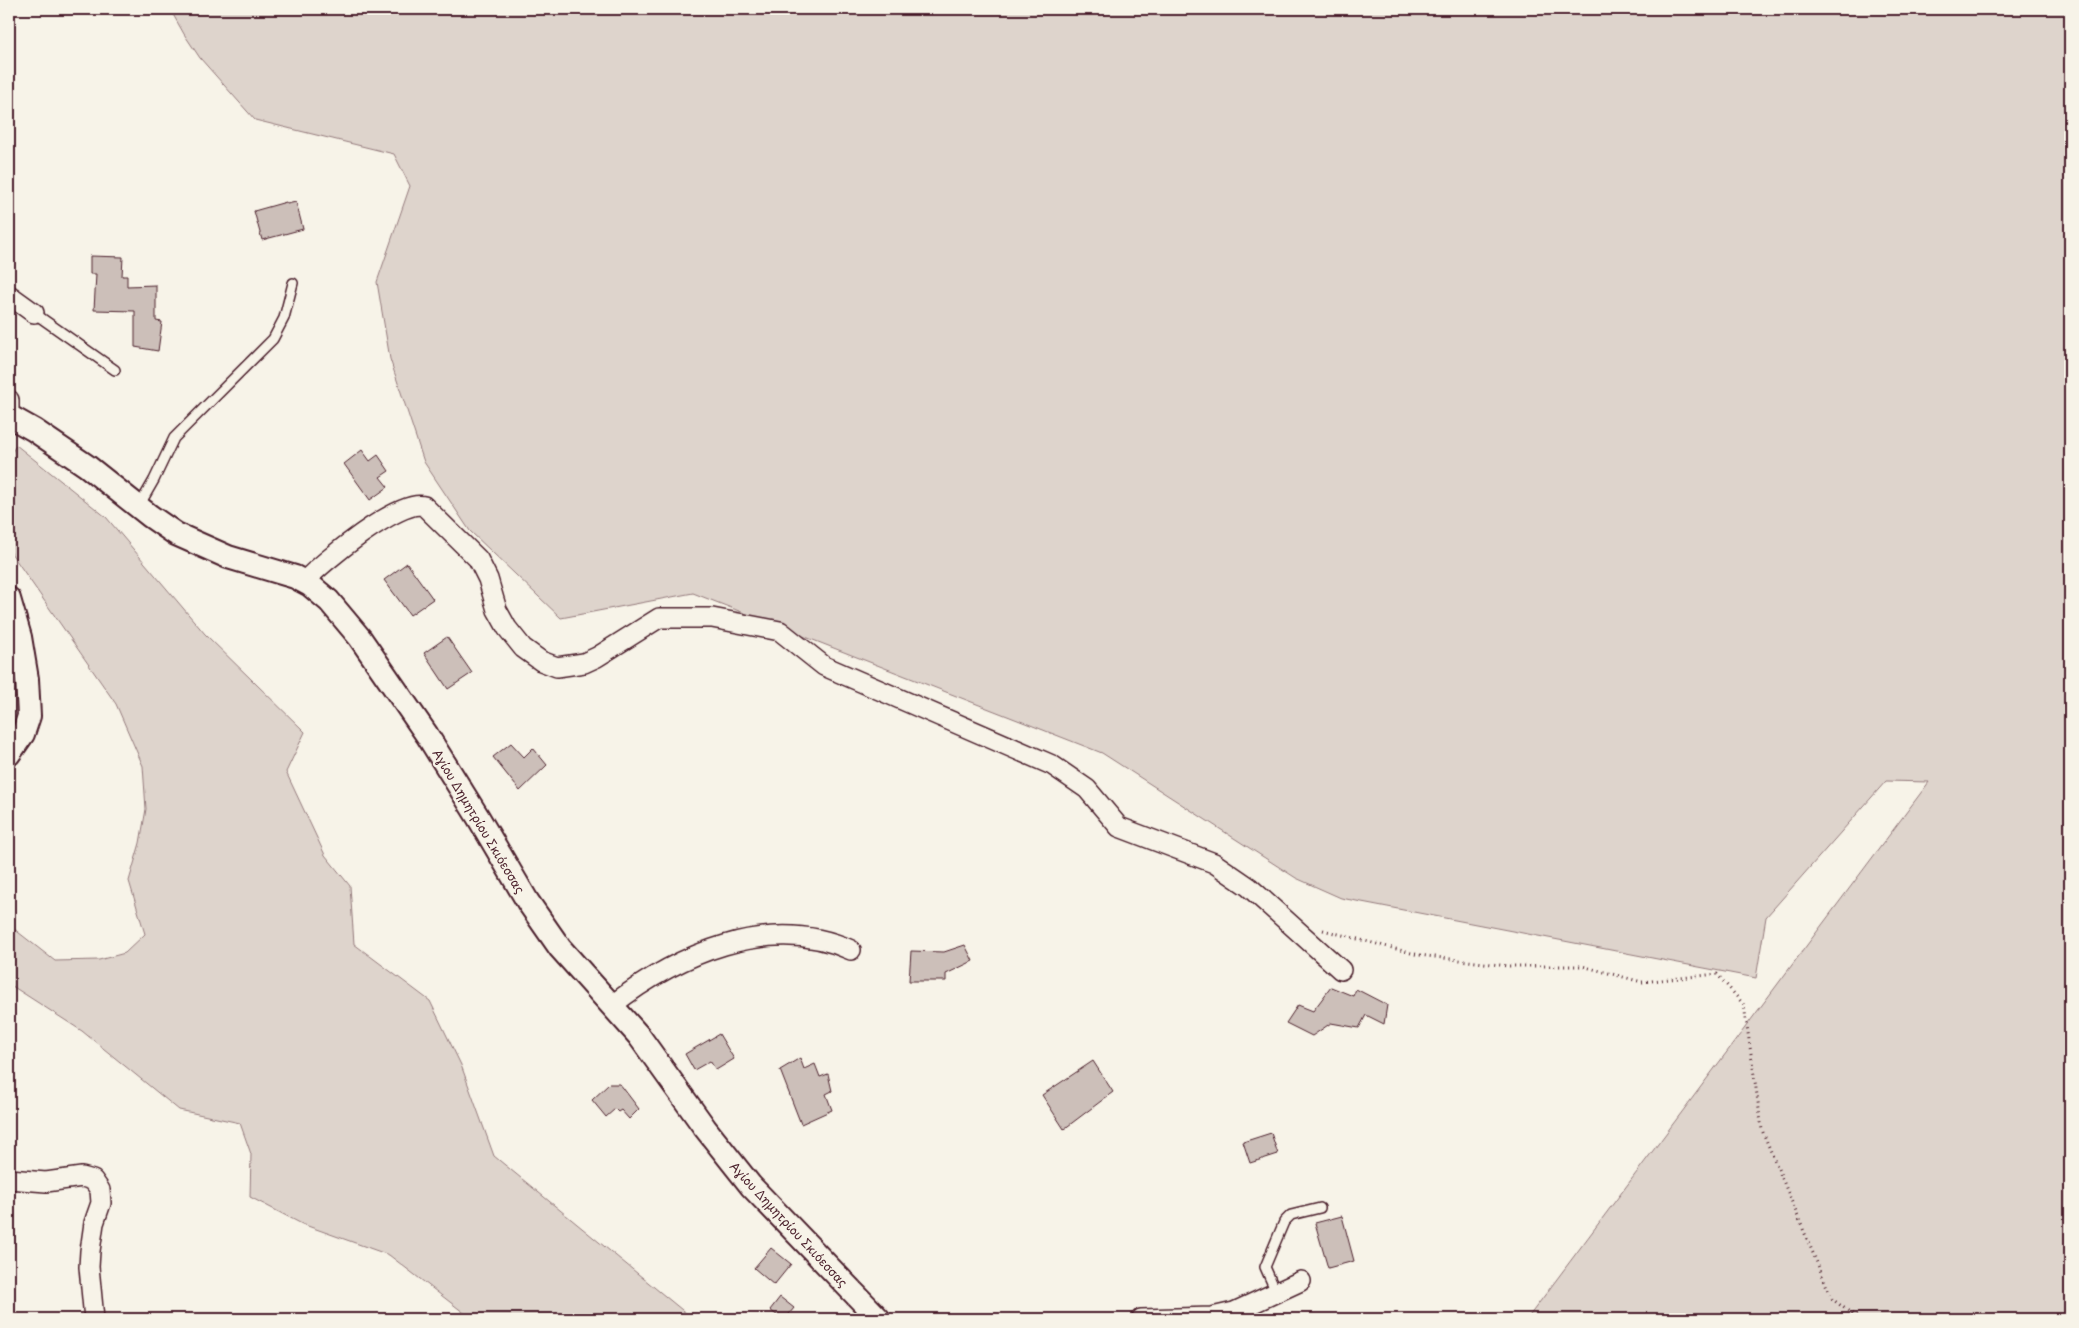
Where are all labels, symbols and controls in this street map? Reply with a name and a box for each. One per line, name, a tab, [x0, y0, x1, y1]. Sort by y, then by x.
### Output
street label: Αγίου Δημητρίου Σκιόεσσας	[429, 745, 529, 897]
street label: Αγίου Δημητρίου Σκιόεσσας	[726, 1157, 852, 1291]

